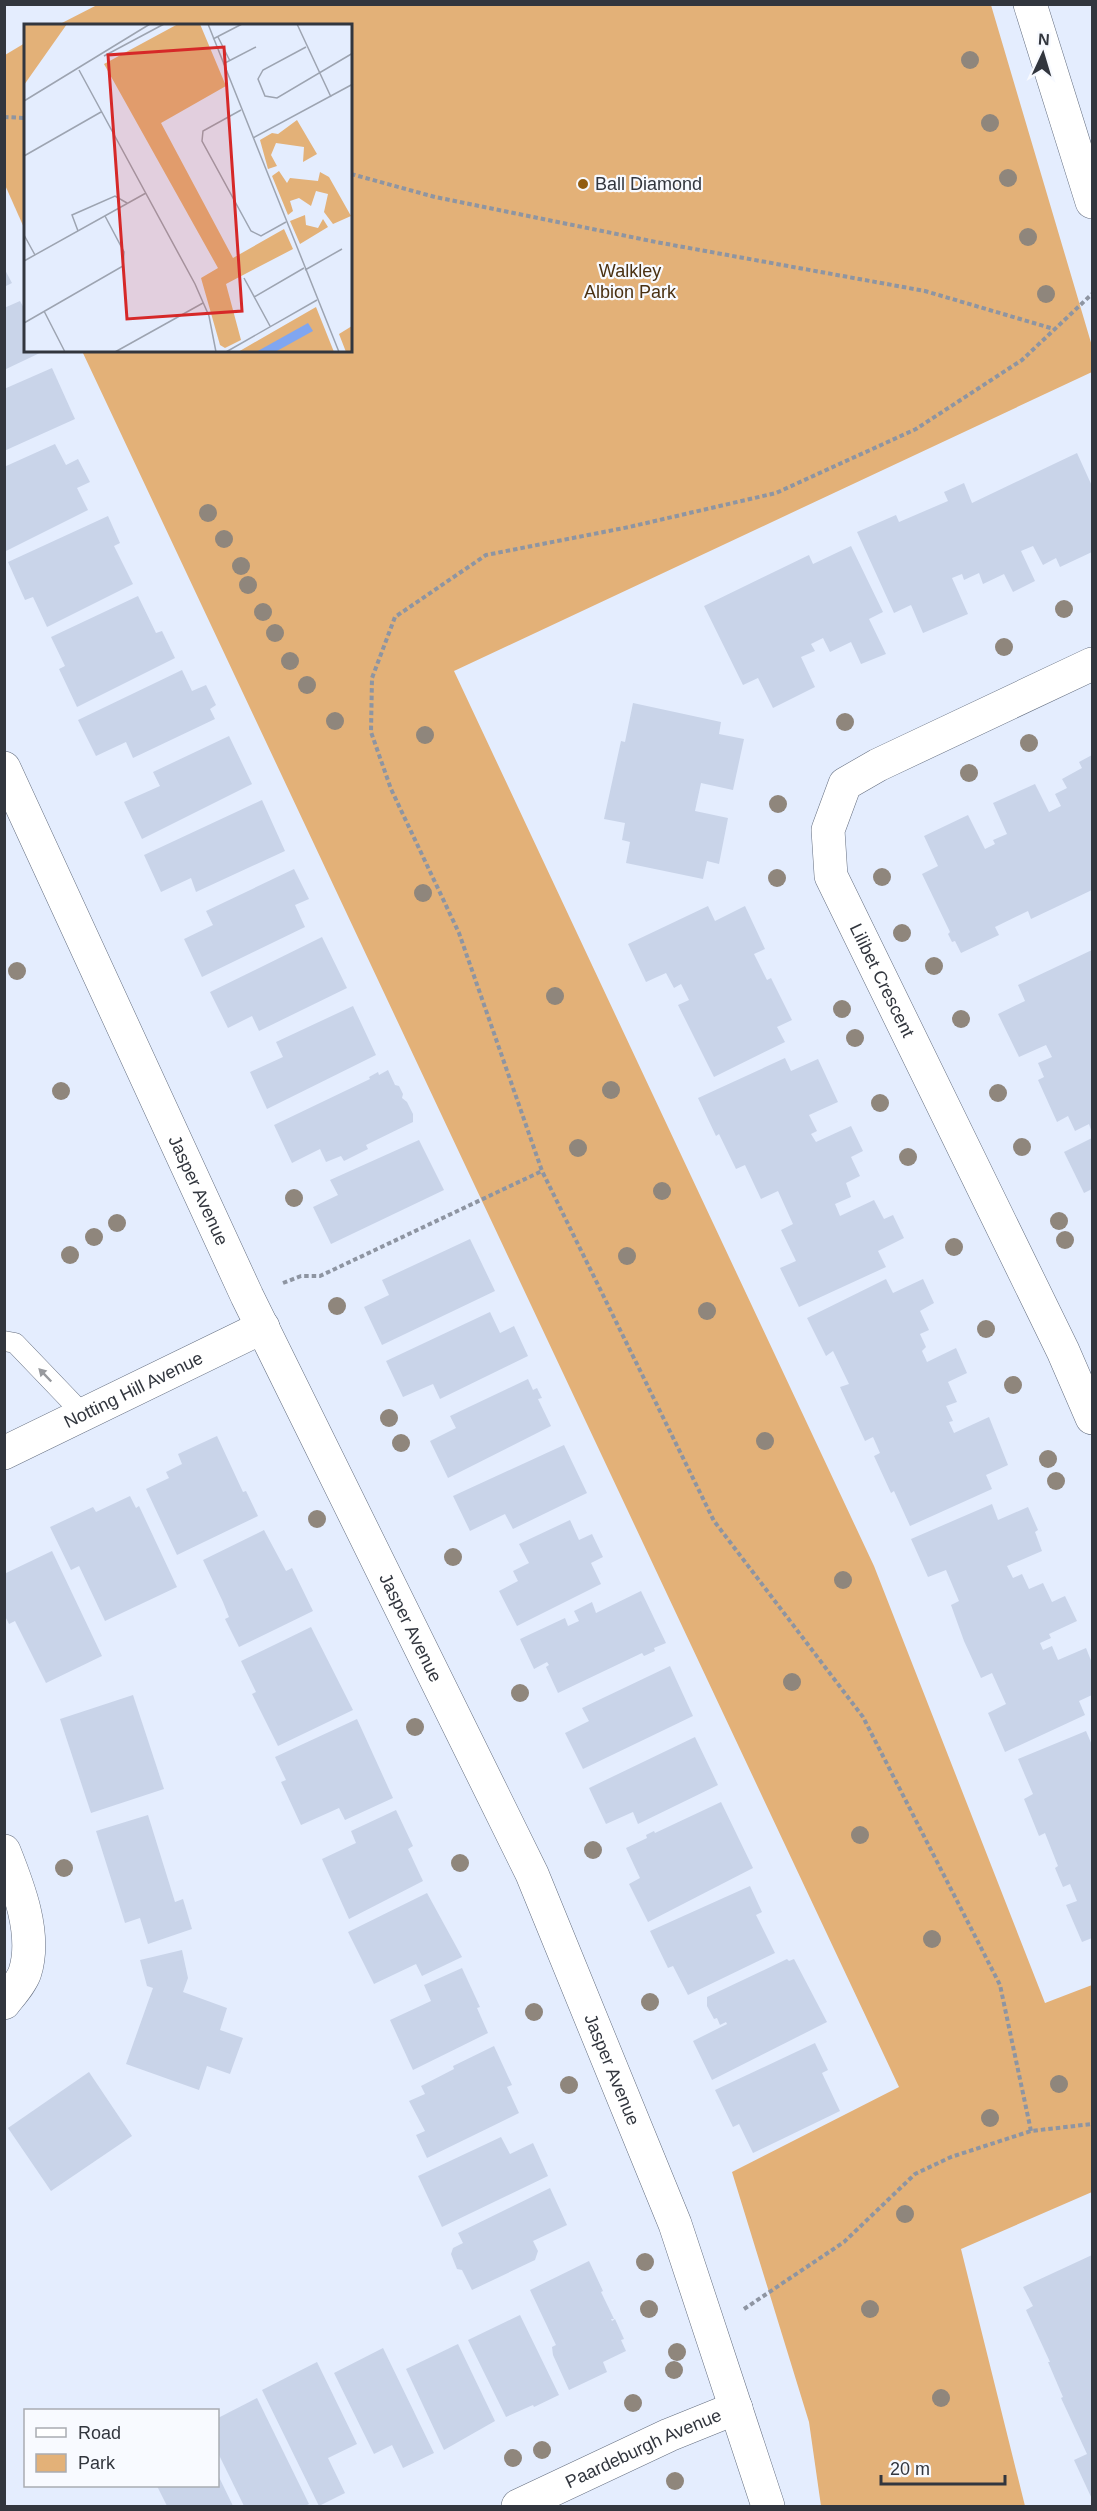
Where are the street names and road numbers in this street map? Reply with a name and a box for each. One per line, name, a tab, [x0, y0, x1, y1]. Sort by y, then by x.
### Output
street label: Lilibet Crescent	[846, 920, 918, 1041]
street label: Jasper Avenue	[164, 1132, 232, 1249]
street label: Notting Hill Avenue	[61, 1348, 206, 1432]
street label: Jasper Avenue	[375, 1570, 446, 1685]
street label: Jasper Avenue	[580, 2011, 644, 2128]
street label: Paardeburgh Avenue	[562, 2405, 724, 2492]

